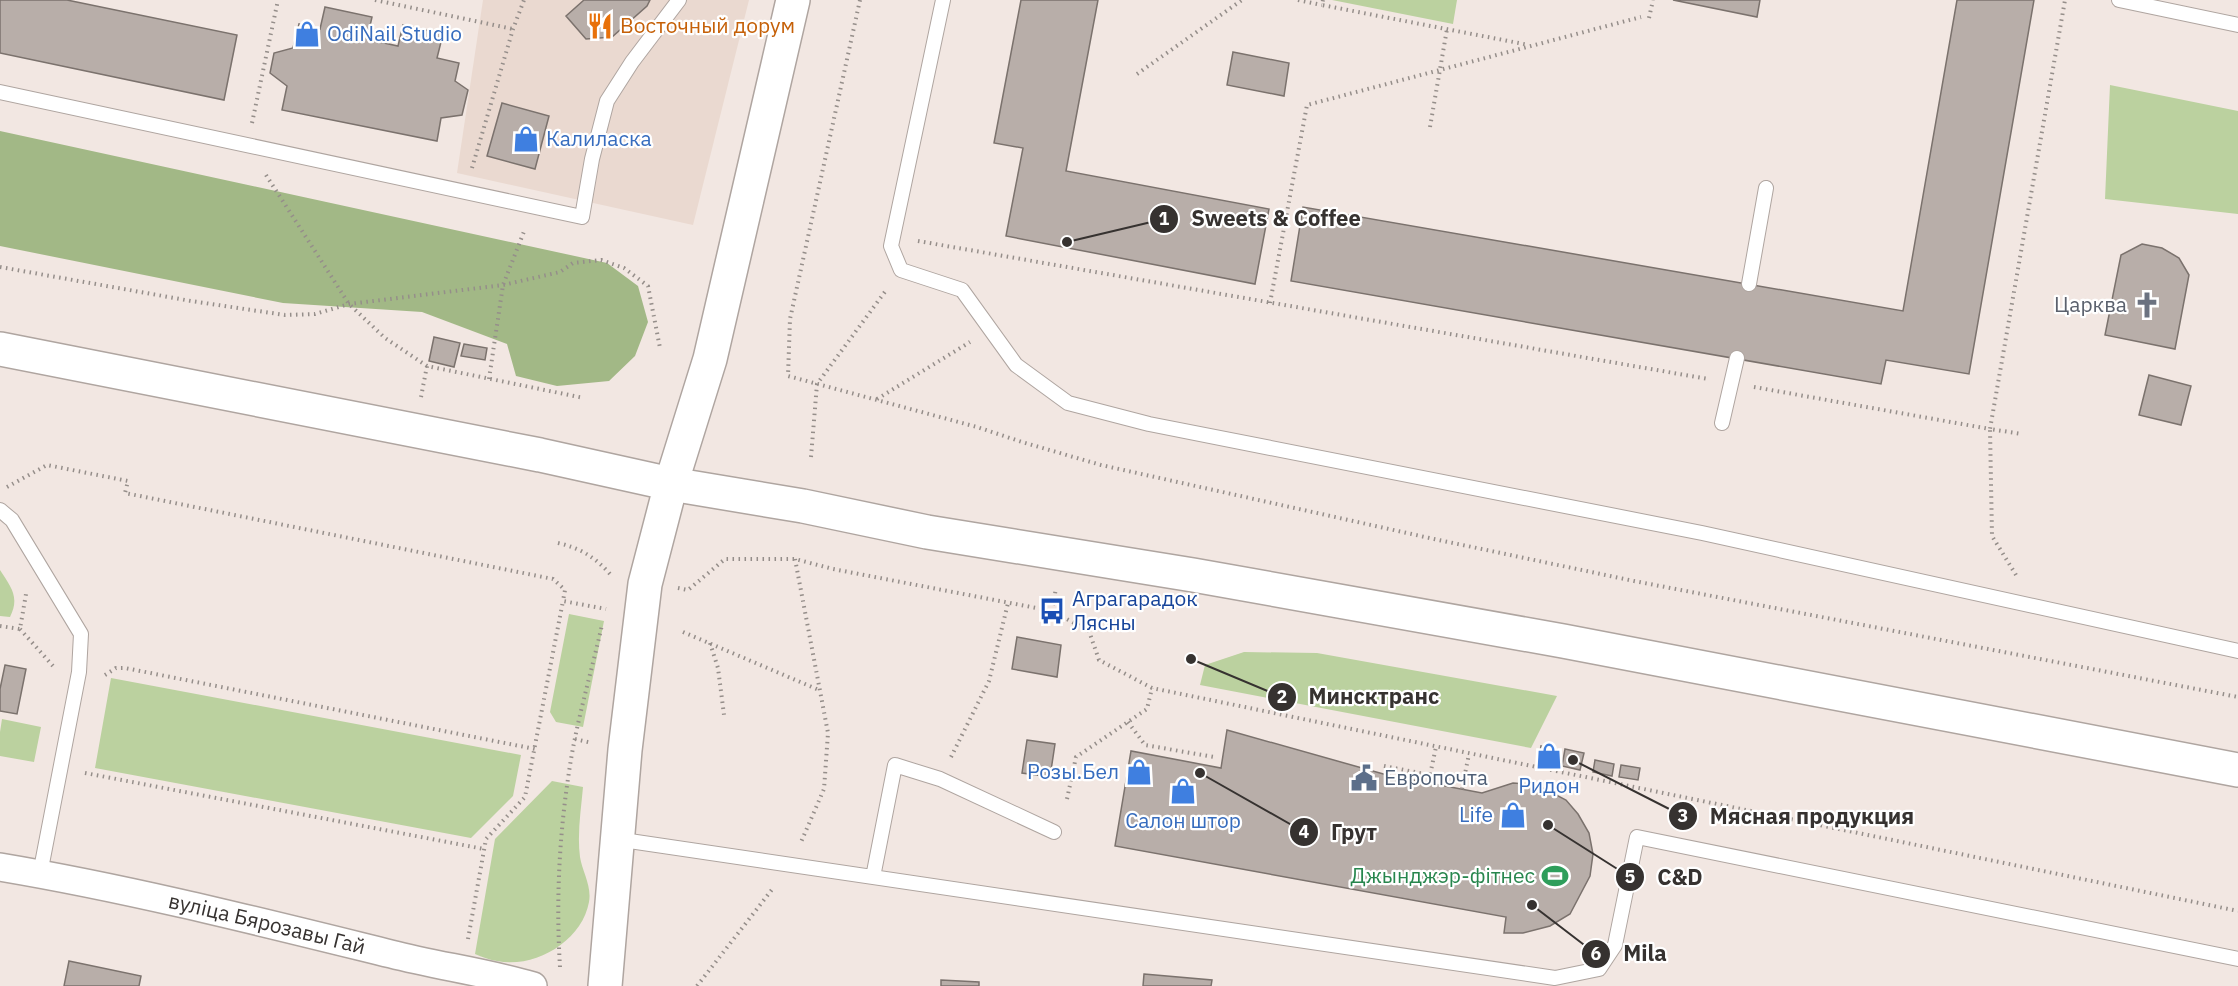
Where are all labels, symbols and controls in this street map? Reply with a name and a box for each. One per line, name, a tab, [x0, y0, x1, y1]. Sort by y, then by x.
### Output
restaurant icon: Восточный дорум	[585, 11, 615, 41]
place label: Восточный дорум	[620, 11, 795, 39]
shop icon: OdiNail Studio	[292, 19, 322, 49]
place label: OdiNail Studio	[327, 19, 462, 47]
shop icon: Калиласка	[511, 124, 541, 154]
place label: Калиласка	[546, 124, 652, 152]
callout: Sweets & Coffee	[1149, 199, 1373, 239]
text: Sweets & Coffee	[1191, 203, 1361, 232]
text: 1	[1159, 207, 1170, 230]
place label: Царква	[2054, 290, 2127, 318]
church icon: Царква	[2132, 290, 2162, 320]
place label: Аграгарадок Лясны	[1072, 584, 1198, 636]
bus stop icon: Аграгарадок Лясны	[1037, 596, 1067, 626]
callout: Минсктранс	[1267, 677, 1452, 717]
text: Минсктранс	[1309, 681, 1439, 710]
text: 2	[1277, 685, 1287, 708]
shop icon: Ридон	[1534, 741, 1564, 771]
place label: Розы.Бел	[1027, 757, 1119, 785]
shop icon: Розы.Бел	[1124, 757, 1154, 787]
public building icon: Европочта	[1349, 763, 1379, 793]
place label: Европочта	[1384, 763, 1488, 791]
place label: Ридон	[1518, 771, 1580, 799]
shop icon: Салон штор	[1168, 776, 1198, 806]
callout: Мясная продукция	[1668, 796, 1927, 836]
place label: Life	[1459, 800, 1493, 828]
shop icon: Life	[1498, 800, 1528, 830]
text: Мясная продукция	[1710, 801, 1914, 830]
text: 3	[1678, 804, 1688, 827]
place label: Салон штор	[1125, 806, 1241, 834]
callout: Грут	[1289, 812, 1389, 852]
text: Грут	[1331, 817, 1377, 846]
text: 4	[1299, 820, 1310, 843]
callout: C&D	[1615, 857, 1714, 897]
place label: Джынджэр-фітнес	[1350, 861, 1535, 889]
sports icon: Джынджэр-фітнес	[1540, 861, 1570, 891]
text: C&D	[1657, 862, 1703, 891]
text: 5	[1625, 865, 1636, 888]
street label: вуліца Бярозавы Гай	[166, 886, 369, 960]
callout: Mila	[1581, 934, 1678, 974]
text: Mila	[1623, 938, 1667, 967]
text: 6	[1591, 942, 1602, 965]

